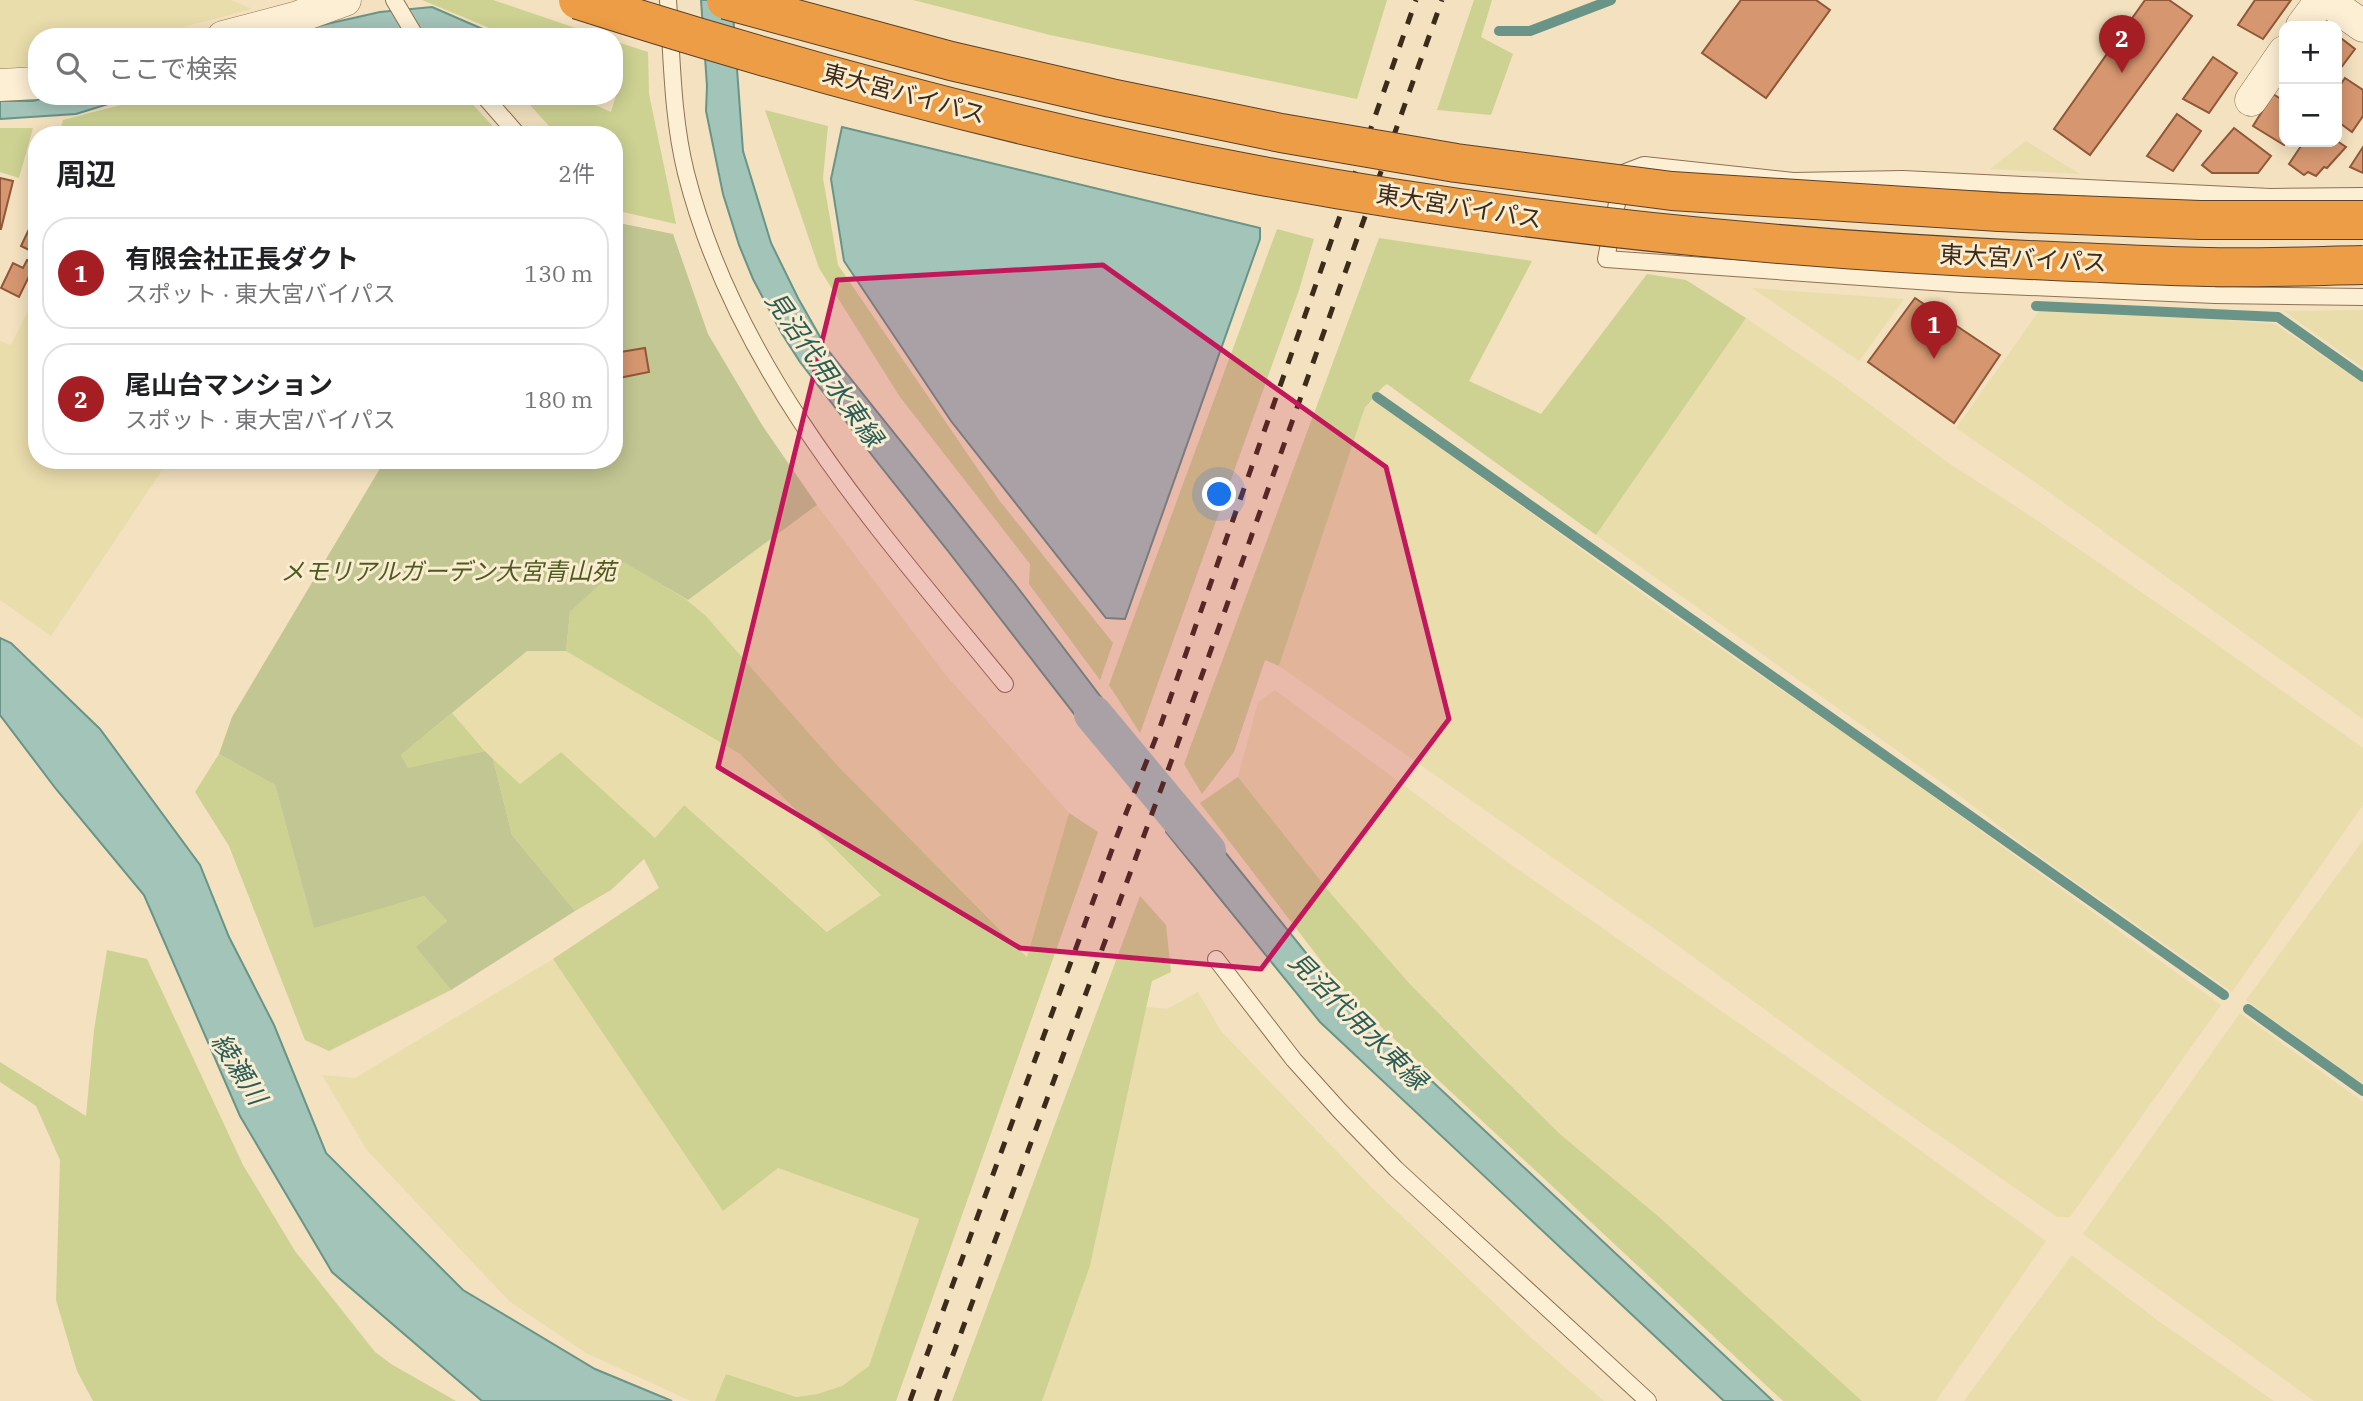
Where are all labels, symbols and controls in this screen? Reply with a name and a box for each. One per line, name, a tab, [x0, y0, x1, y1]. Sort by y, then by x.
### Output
pin: 2	[2099, 15, 2145, 73]
map controls	[2279, 21, 2342, 147]
button: +	[2279, 21, 2342, 84]
search box	[28, 28, 623, 105]
icon: search	[52, 48, 90, 86]
text: ここで検索	[108, 51, 238, 85]
street label: 東大宮バイパス	[819, 56, 989, 130]
button: −	[2279, 84, 2342, 147]
text: 周辺	[56, 154, 116, 193]
text: 2件	[558, 158, 595, 188]
street label: 東大宮バイパス	[1374, 177, 1544, 235]
street label: 東大宮バイパス	[1939, 238, 2108, 278]
text: 有限会社正長ダクト	[125, 241, 359, 275]
text: 1	[74, 258, 88, 288]
text: 130 m	[524, 258, 593, 288]
text: スポット · 東大宮バイパス	[125, 278, 396, 308]
water label: 見沼代用水東縁	[759, 284, 893, 455]
pin: 1	[1911, 301, 1957, 359]
text: 尾山台マンション	[125, 367, 333, 401]
text: 2	[74, 384, 88, 414]
text: 180 m	[524, 384, 593, 414]
text: スポット · 東大宮バイパス	[125, 404, 396, 434]
your location	[1202, 477, 1236, 511]
park label: メモリアルガーデン大宮青山苑	[280, 555, 620, 587]
water label: 見沼代用水東縁	[1282, 944, 1437, 1099]
water label: 綾瀬川	[205, 1026, 277, 1113]

